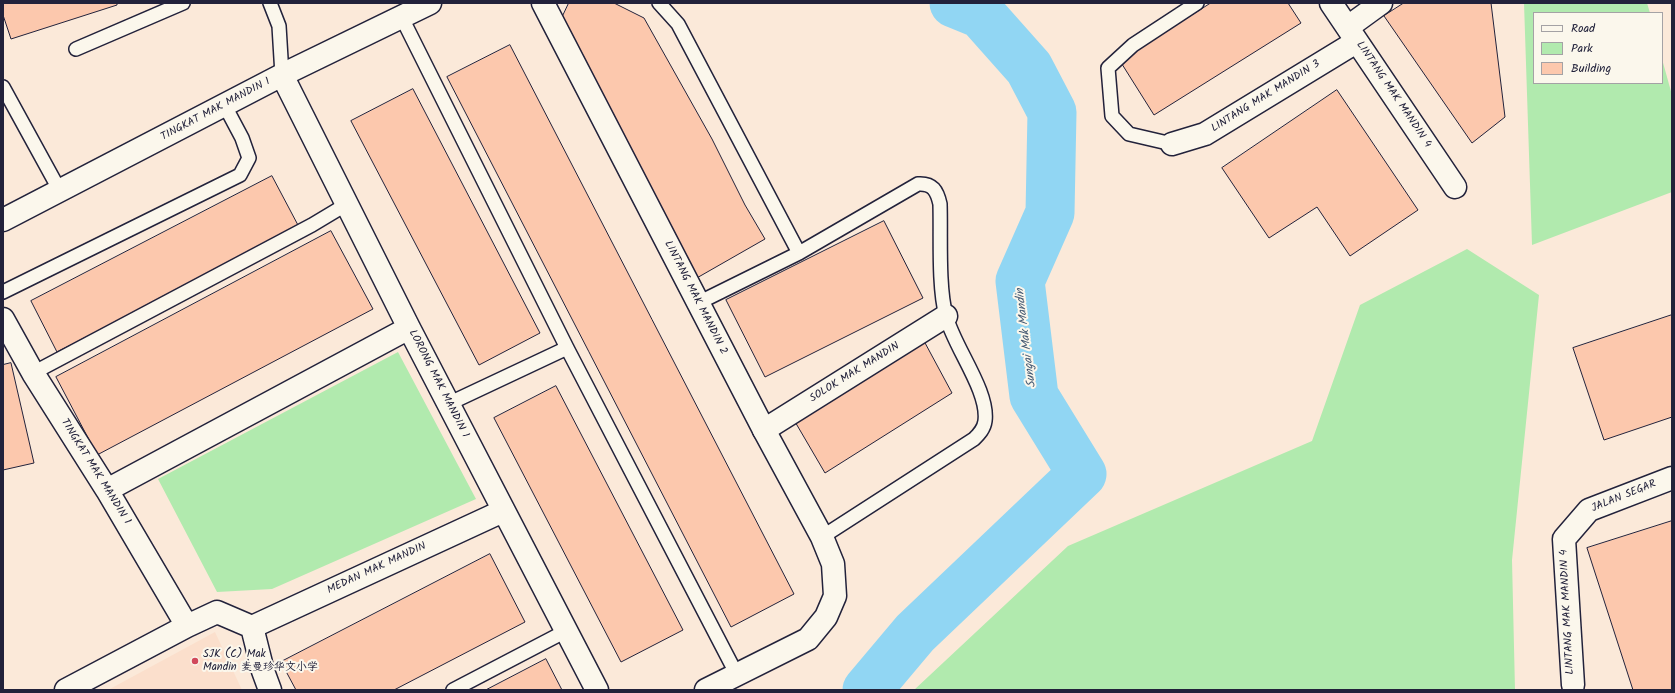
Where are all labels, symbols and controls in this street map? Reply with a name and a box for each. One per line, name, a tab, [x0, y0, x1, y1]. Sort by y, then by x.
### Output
legend	[1533, 12, 1663, 84]
text: Road	[1571, 19, 1595, 38]
street label: LINTANG MAK MANDIN 4	[1352, 39, 1434, 151]
text: Park	[1571, 39, 1593, 58]
street label: LINTANG MAK MANDIN 3	[1209, 58, 1323, 136]
text: Building	[1571, 59, 1611, 78]
street label: TINGKAT MAK MANDIN 1	[159, 76, 273, 144]
street label: LINTANG MAK MANDIN 2	[661, 239, 729, 357]
water label: Sungai Mak Mandin	[1014, 288, 1040, 388]
street label: LORONG MAK MANDIN 1	[405, 328, 471, 440]
street label: SOLOK MAK MANDIN	[808, 340, 902, 406]
street label: TINGKAT MAK MANDIN 1	[57, 417, 133, 527]
street label: JALAN SEGAR	[1590, 478, 1658, 516]
street label: MEDAN MAK MANDIN	[325, 540, 429, 598]
street label: LINTANG MAK MANDIN 4	[1558, 549, 1578, 675]
place label: SJK (C) Mak Mandin 麦曼珍华文小学	[203, 648, 318, 674]
marker: SJK (C) Mak Mandin 麦曼珍华文小学	[190, 656, 200, 666]

